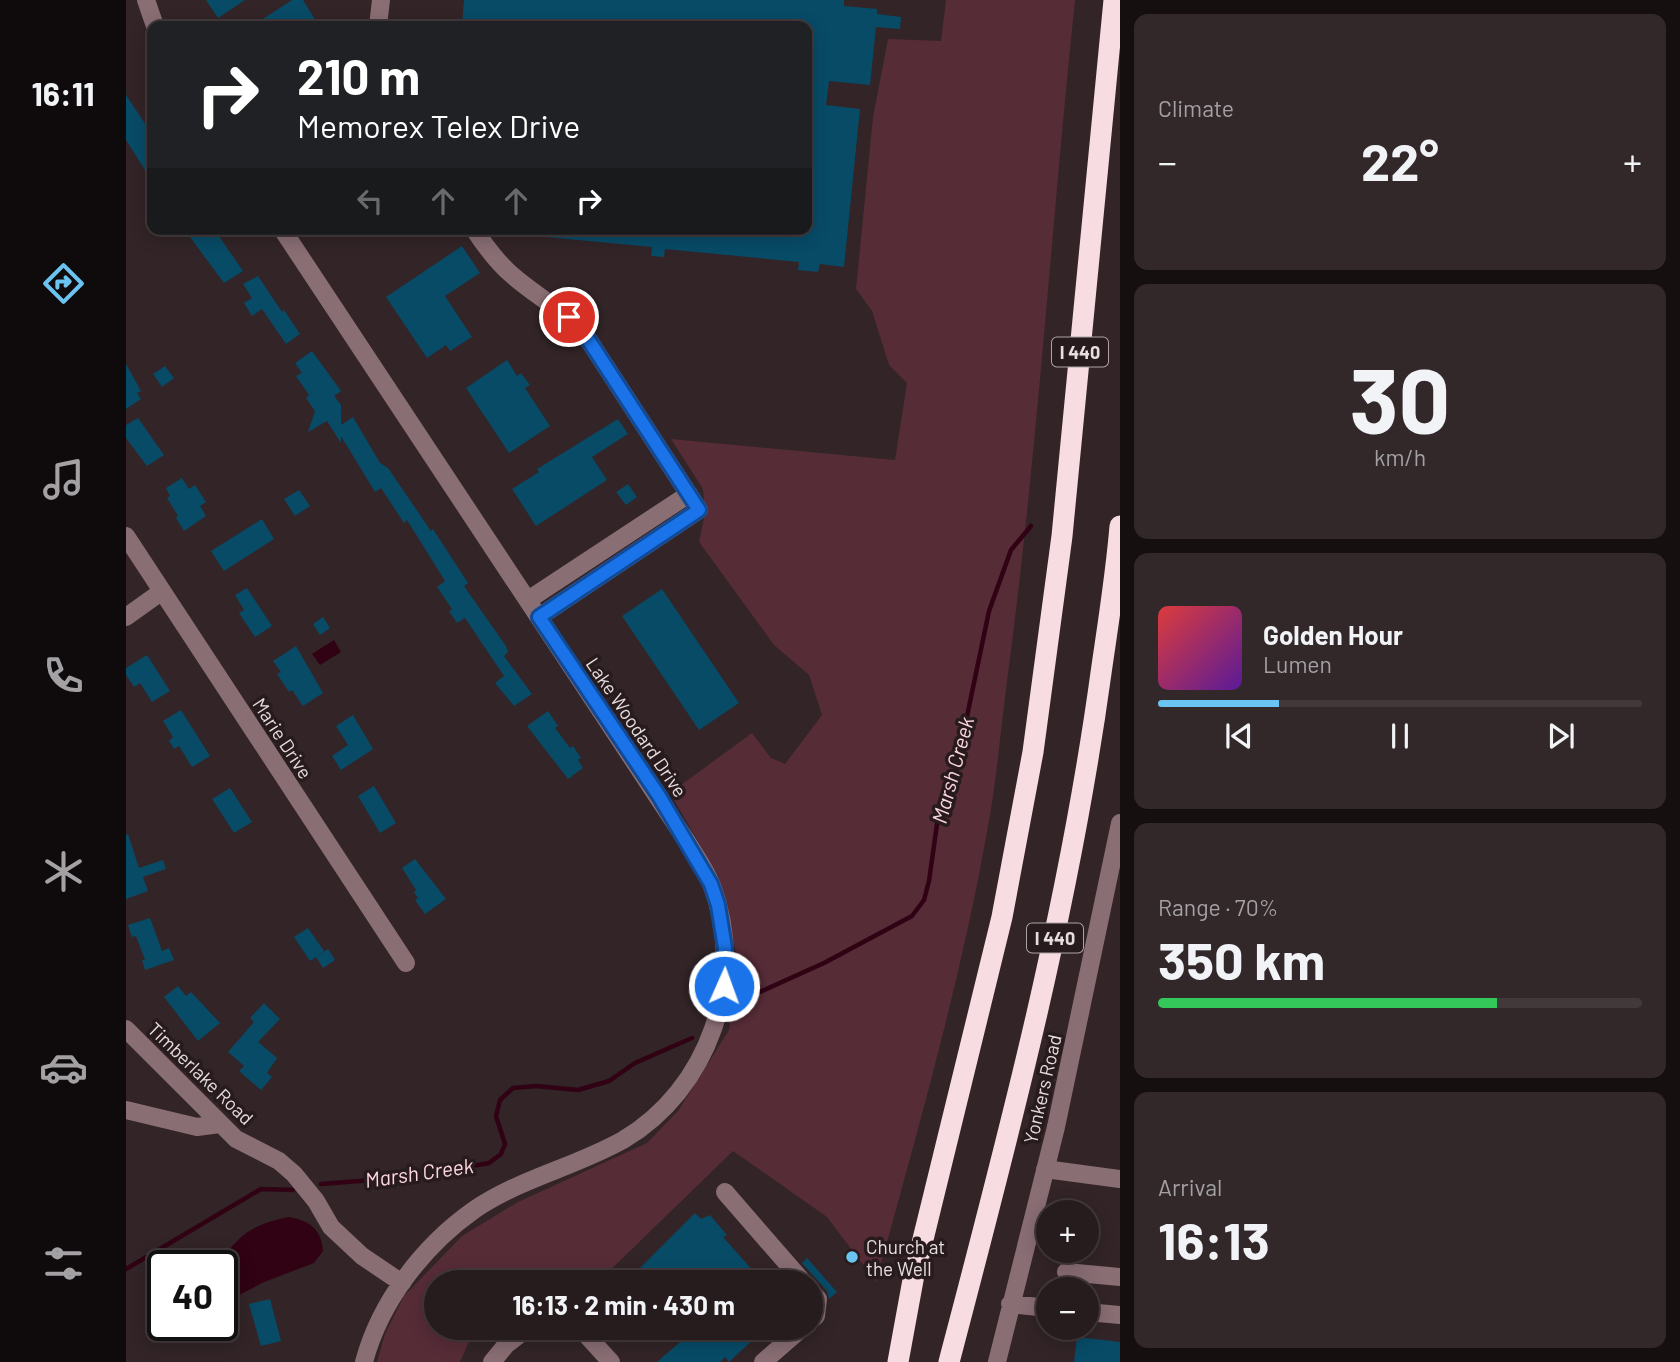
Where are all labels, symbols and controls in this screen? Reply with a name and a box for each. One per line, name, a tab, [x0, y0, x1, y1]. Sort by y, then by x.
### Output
text: 210 m	[297, 46, 420, 105]
icon: right	[182, 49, 273, 140]
text: 16:11	[31, 74, 95, 112]
text: Climate	[1158, 94, 1234, 122]
text: Memorex Telex Drive	[297, 106, 580, 144]
text: 22°	[1361, 129, 1439, 191]
text: −	[1158, 138, 1177, 184]
text: +	[1623, 138, 1642, 184]
icon: left	[351, 182, 389, 220]
icon: ahead	[424, 182, 462, 220]
icon: ahead	[497, 182, 535, 220]
icon: right	[570, 182, 608, 220]
icon: directions	[39, 259, 88, 308]
pin	[539, 287, 599, 347]
icon: arrive	[550, 298, 588, 336]
road number: I 440	[1052, 338, 1108, 366]
text: 30	[1349, 343, 1451, 452]
text: km/h	[1374, 443, 1426, 471]
icon: music	[39, 455, 88, 504]
text: Golden Hour	[1263, 619, 1403, 650]
text: Lumen	[1263, 650, 1332, 678]
icon: phone	[39, 651, 88, 700]
street label: Lake Woodard Drive	[582, 653, 692, 801]
street label: Marie Drive	[248, 693, 318, 783]
water label: Marsh Creek	[926, 713, 978, 826]
icon: previous	[1220, 717, 1258, 755]
icon: pause	[1381, 717, 1419, 755]
icon: next	[1542, 717, 1580, 755]
icon: climate	[39, 847, 88, 896]
text: Range · 70%	[1158, 893, 1278, 921]
road number: I 440	[1027, 923, 1083, 953]
text: 350 km	[1158, 928, 1325, 990]
position arrow	[687, 949, 761, 1023]
street label: Timberlake Road	[144, 1017, 258, 1129]
street label: Yonkers Road	[1018, 1032, 1066, 1146]
icon: car	[39, 1043, 88, 1092]
water label: Marsh Creek	[363, 1152, 476, 1192]
text: Arrival	[1158, 1173, 1222, 1201]
map controls	[1036, 1200, 1099, 1340]
button: +	[1036, 1200, 1099, 1263]
text: 16:13	[1158, 1208, 1270, 1270]
place label: Church at the Well	[866, 1235, 945, 1280]
icon: filters	[39, 1239, 88, 1288]
marker: Church at the Well	[844, 1249, 860, 1265]
speed limit sign: 40	[147, 1250, 238, 1341]
button: −	[1036, 1277, 1099, 1340]
text: 16:13 · 2 min · 430 m	[512, 1289, 735, 1320]

